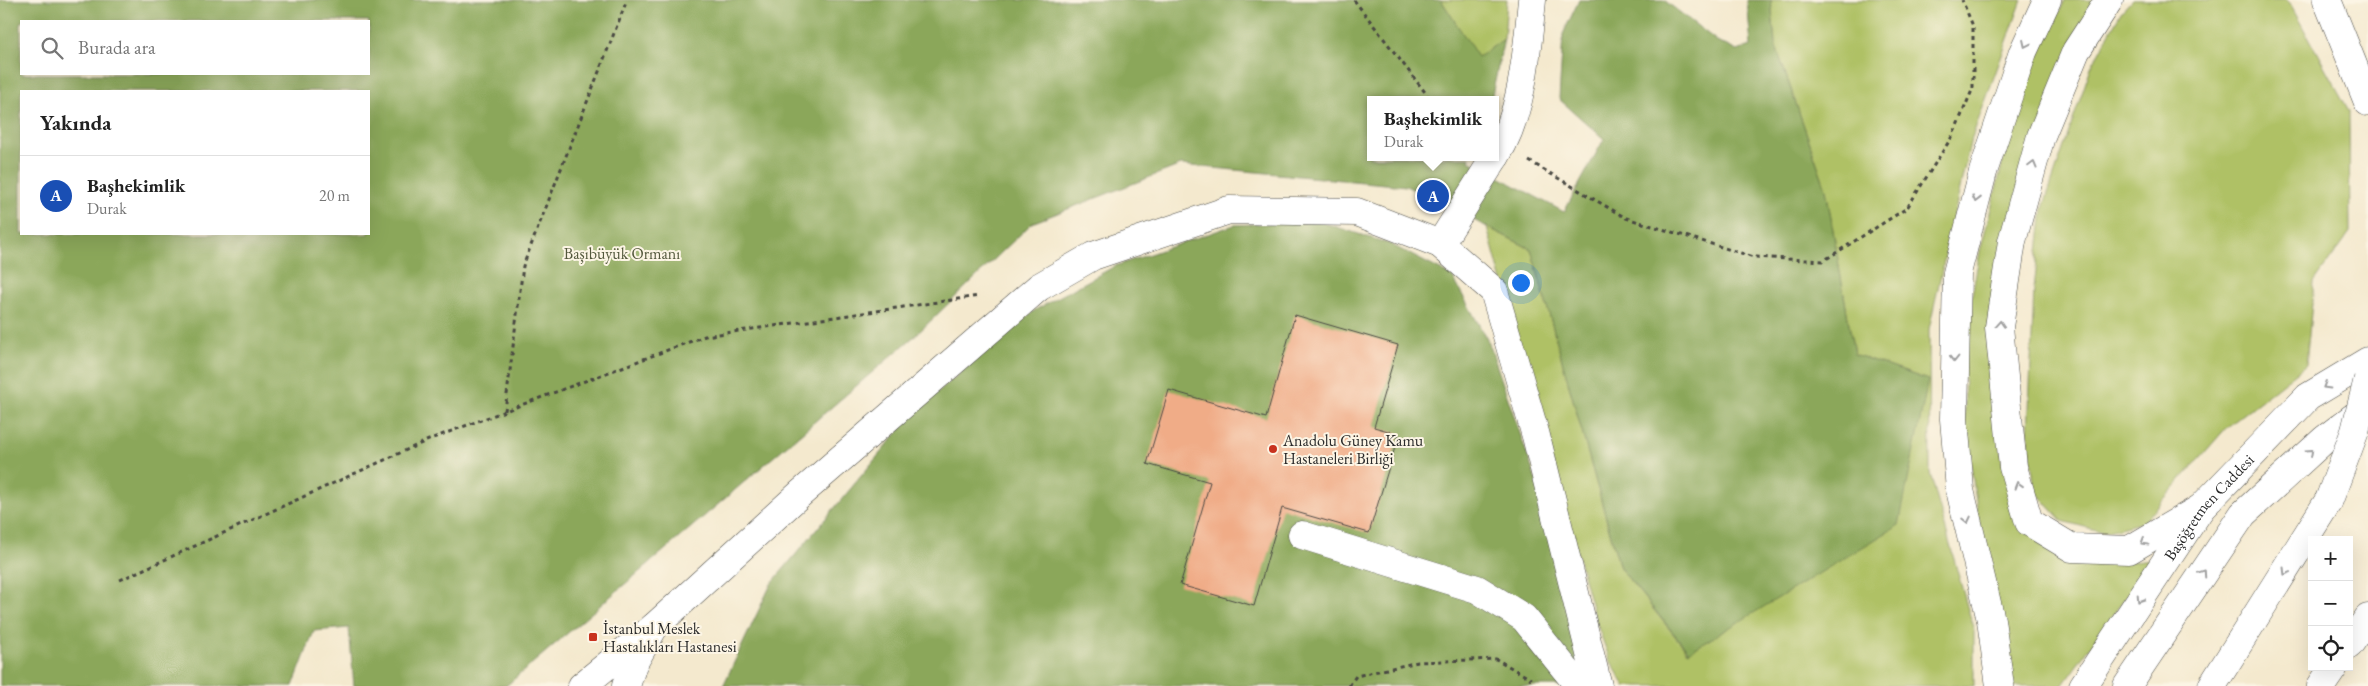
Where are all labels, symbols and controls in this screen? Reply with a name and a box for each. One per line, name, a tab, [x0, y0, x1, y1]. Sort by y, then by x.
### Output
search box	[20, 20, 370, 75]
icon: search	[38, 34, 66, 62]
text: Burada ara	[78, 35, 156, 60]
one-way arrow	[2022, 39, 2033, 48]
popup	[1367, 96, 1499, 161]
text: Başhekimlik	[1384, 106, 1482, 131]
text: Yakında	[40, 109, 111, 136]
text: Durak	[1384, 131, 1424, 152]
one-way arrow	[2027, 162, 2037, 170]
text: Başhekimlik	[87, 173, 185, 198]
pin: A	[1417, 177, 1449, 215]
text: A	[50, 185, 62, 206]
text: 20 m	[319, 185, 350, 206]
one-way arrow	[1971, 194, 1982, 203]
text: Durak	[87, 198, 127, 219]
park label: Başıbüyük Ormanı	[564, 243, 680, 264]
your location	[1508, 270, 1534, 296]
one-way arrow	[1995, 320, 2006, 328]
one-way arrow	[1949, 356, 1959, 363]
one-way arrow	[2323, 379, 2332, 389]
place label: Anadolu Güney Kamu Hastaneleri Birliği	[1282, 430, 1424, 469]
marker: Anadolu Güney Kamu Hastaneleri Birliği	[1267, 443, 1279, 455]
one-way arrow	[2305, 449, 2314, 458]
street label: Başöğretmen Caddesi	[2159, 450, 2259, 565]
one-way arrow	[2014, 482, 2024, 490]
one-way arrow	[1961, 516, 1972, 525]
one-way arrow	[2140, 535, 2149, 545]
map controls	[2308, 536, 2353, 671]
button: +	[2308, 536, 2353, 581]
one-way arrow	[2282, 566, 2292, 575]
one-way arrow	[2197, 569, 2206, 579]
button: −	[2308, 581, 2353, 626]
one-way arrow	[2137, 593, 2146, 603]
place label: İstanbul Meslek Hastalıkları Hastanesi	[603, 618, 737, 657]
button: locate	[2308, 626, 2353, 671]
marker: İstanbul Meslek Hastalıkları Hastanesi	[587, 631, 599, 643]

